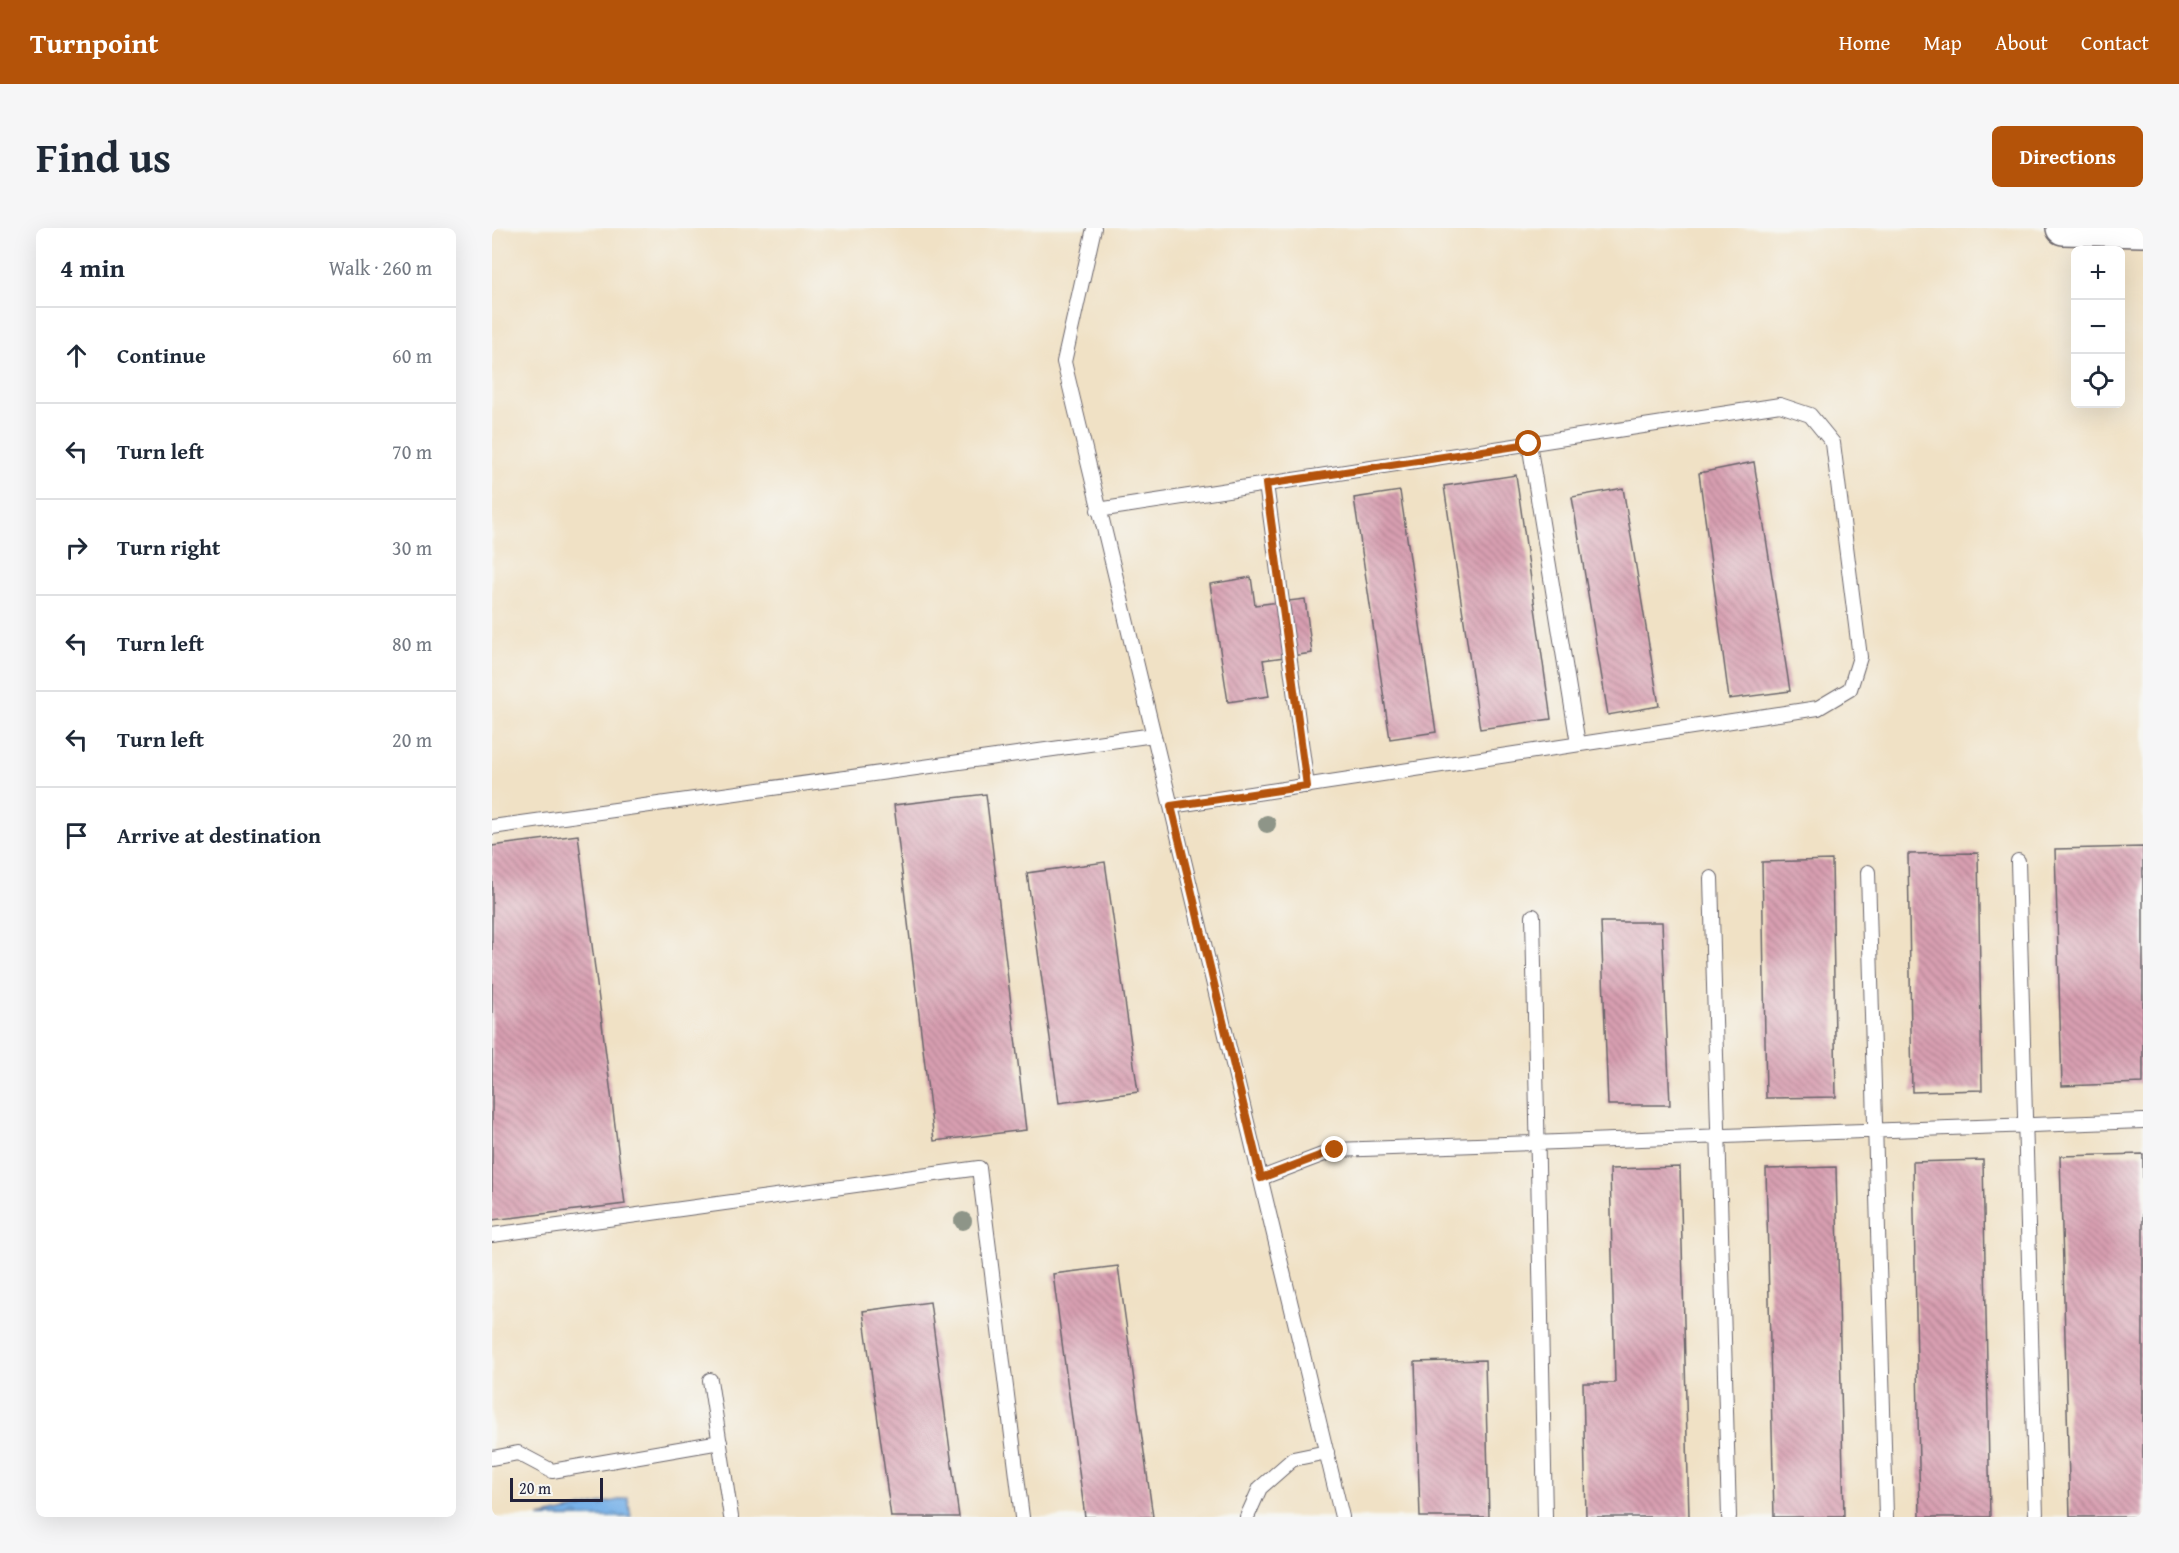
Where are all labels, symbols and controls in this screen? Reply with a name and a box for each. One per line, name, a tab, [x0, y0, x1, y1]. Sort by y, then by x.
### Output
text: Turnpoint	[30, 22, 159, 63]
text: Home	[1839, 27, 1890, 58]
text: Map	[1923, 27, 1962, 58]
text: About	[1995, 27, 2048, 58]
text: Contact	[2081, 27, 2149, 58]
text: Find us	[36, 126, 171, 187]
button: Directions	[1992, 126, 2143, 187]
map controls	[2071, 246, 2125, 408]
button: +	[2071, 246, 2125, 300]
text: 4 min	[60, 248, 125, 287]
text: Walk · 260 m	[329, 253, 432, 282]
button: −	[2071, 300, 2125, 354]
icon: ahead	[60, 339, 93, 372]
text: Continue	[117, 339, 206, 371]
text: 60 m	[392, 341, 432, 370]
button: locate	[2071, 354, 2125, 408]
route start	[1515, 430, 1541, 456]
icon: left	[60, 435, 93, 468]
text: Turn left	[117, 435, 204, 467]
text: 70 m	[392, 437, 432, 466]
icon: right	[60, 531, 93, 564]
text: Turn right	[117, 531, 220, 563]
text: 30 m	[392, 533, 432, 562]
icon: left	[60, 627, 93, 660]
text: Turn left	[117, 627, 204, 659]
text: 80 m	[392, 629, 432, 658]
icon: left	[60, 723, 93, 756]
text: Turn left	[117, 723, 204, 755]
text: 20 m	[392, 725, 432, 754]
icon: arrive	[60, 819, 93, 852]
text: Arrive at destination	[117, 819, 321, 851]
route end	[1321, 1136, 1347, 1162]
scale bar	[510, 1475, 603, 1502]
text: 20 m	[519, 1476, 551, 1500]

